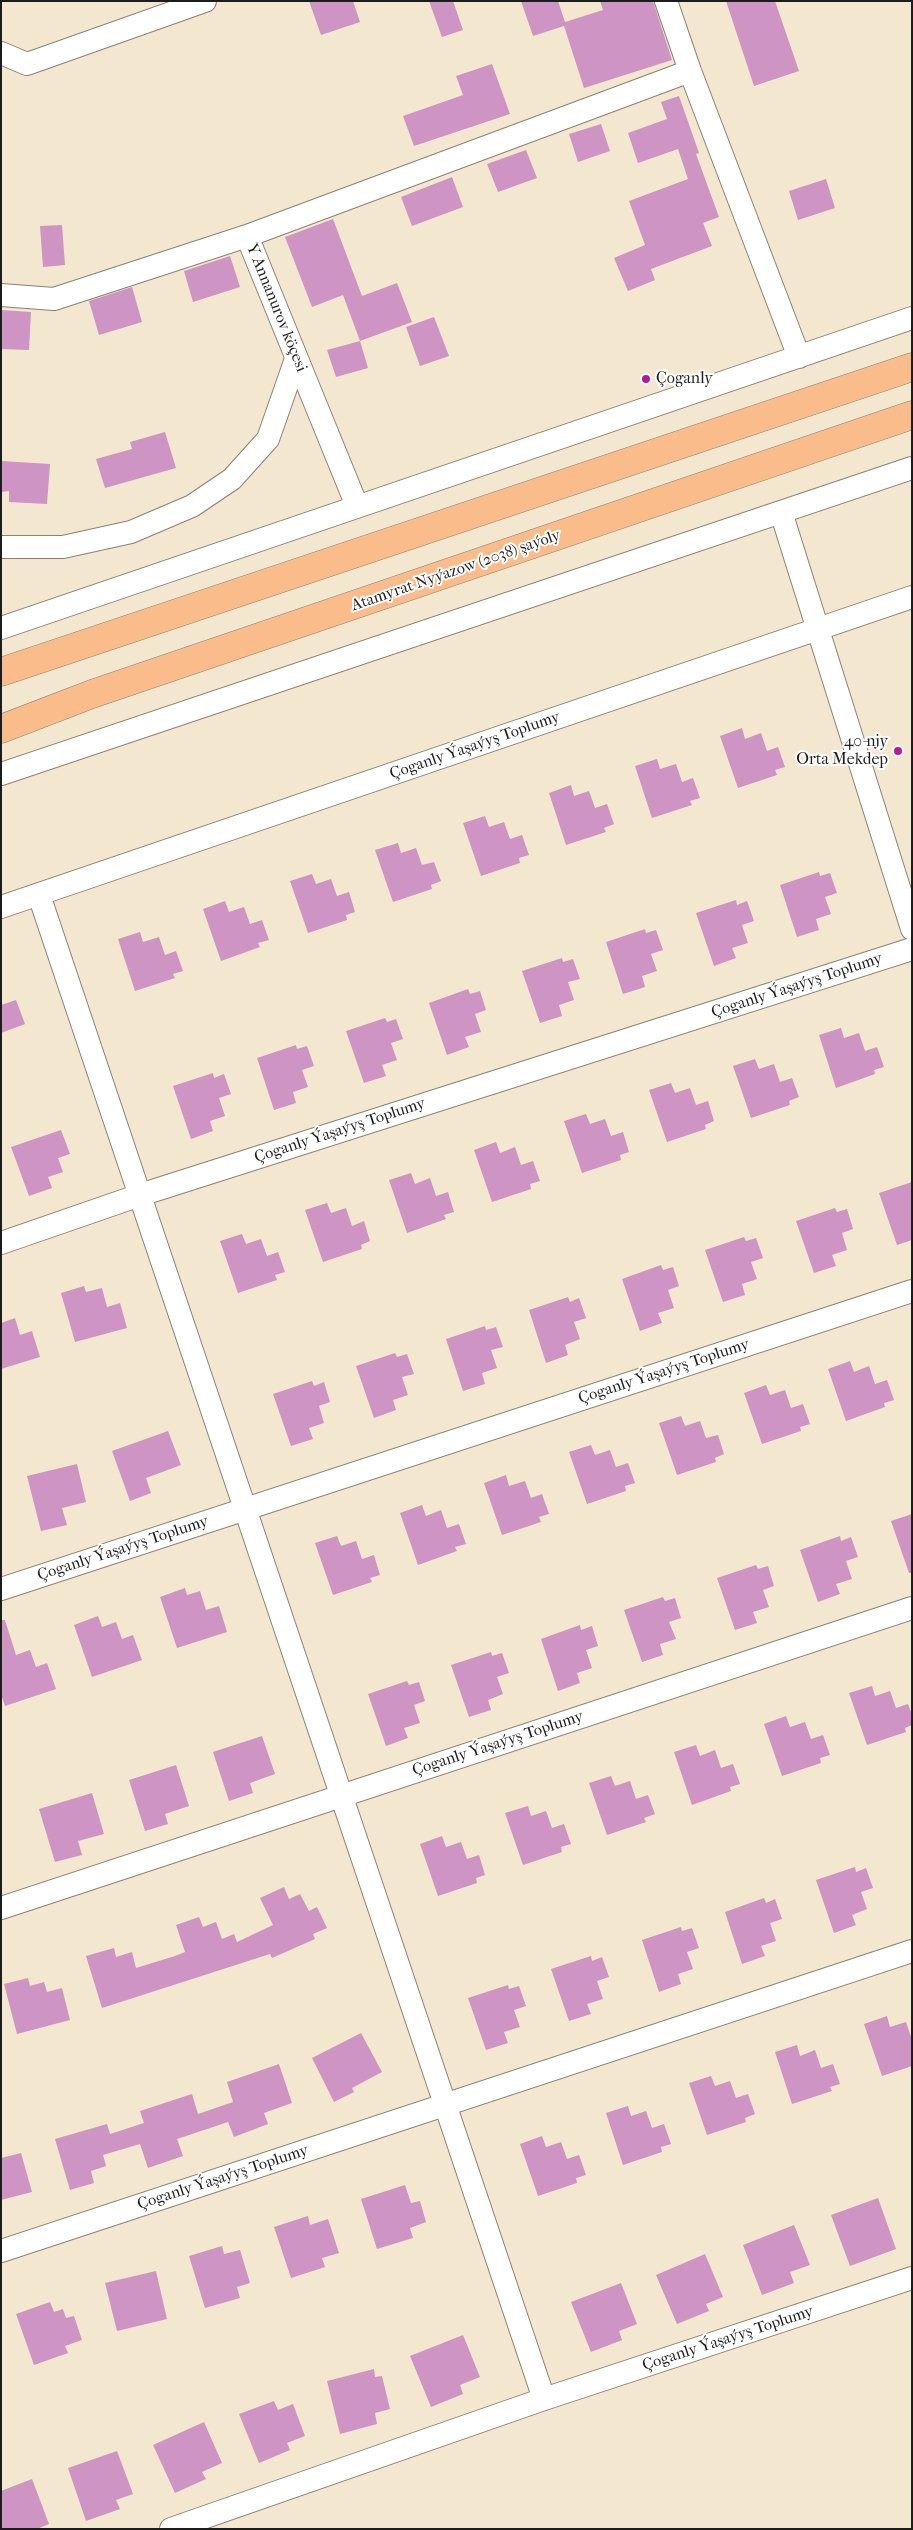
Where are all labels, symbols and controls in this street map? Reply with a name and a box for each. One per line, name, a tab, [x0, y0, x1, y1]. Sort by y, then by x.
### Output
street label: Y Annanurov köçesi	[242, 241, 310, 375]
place label: Çoganly	[656, 369, 713, 389]
marker: Çoganly	[640, 373, 652, 385]
street label: Atamyrat Nyýazow (2038) şaýoly	[349, 526, 563, 616]
street label: Çoganly Ýaşaýyş Toplumy	[387, 708, 563, 784]
place label: 40-njy Orta Mekdep	[796, 732, 888, 770]
marker: 40-njy Orta Mekdep	[892, 745, 904, 757]
street label: Çoganly Ýaşaýyş Toplumy	[709, 949, 885, 1023]
street label: Çoganly Ýaşaýyş Toplumy	[252, 1094, 428, 1168]
street label: Çoganly Ýaşaýyş Toplumy	[576, 1335, 752, 1409]
street label: Çoganly Ýaşaýyş Toplumy	[35, 1512, 211, 1586]
street label: Çoganly Ýaşaýyş Toplumy	[410, 1707, 586, 1781]
street label: Çoganly Ýaşaýyş Toplumy	[135, 2141, 311, 2215]
street label: Çoganly Ýaşaýyş Toplumy	[640, 2302, 816, 2376]

